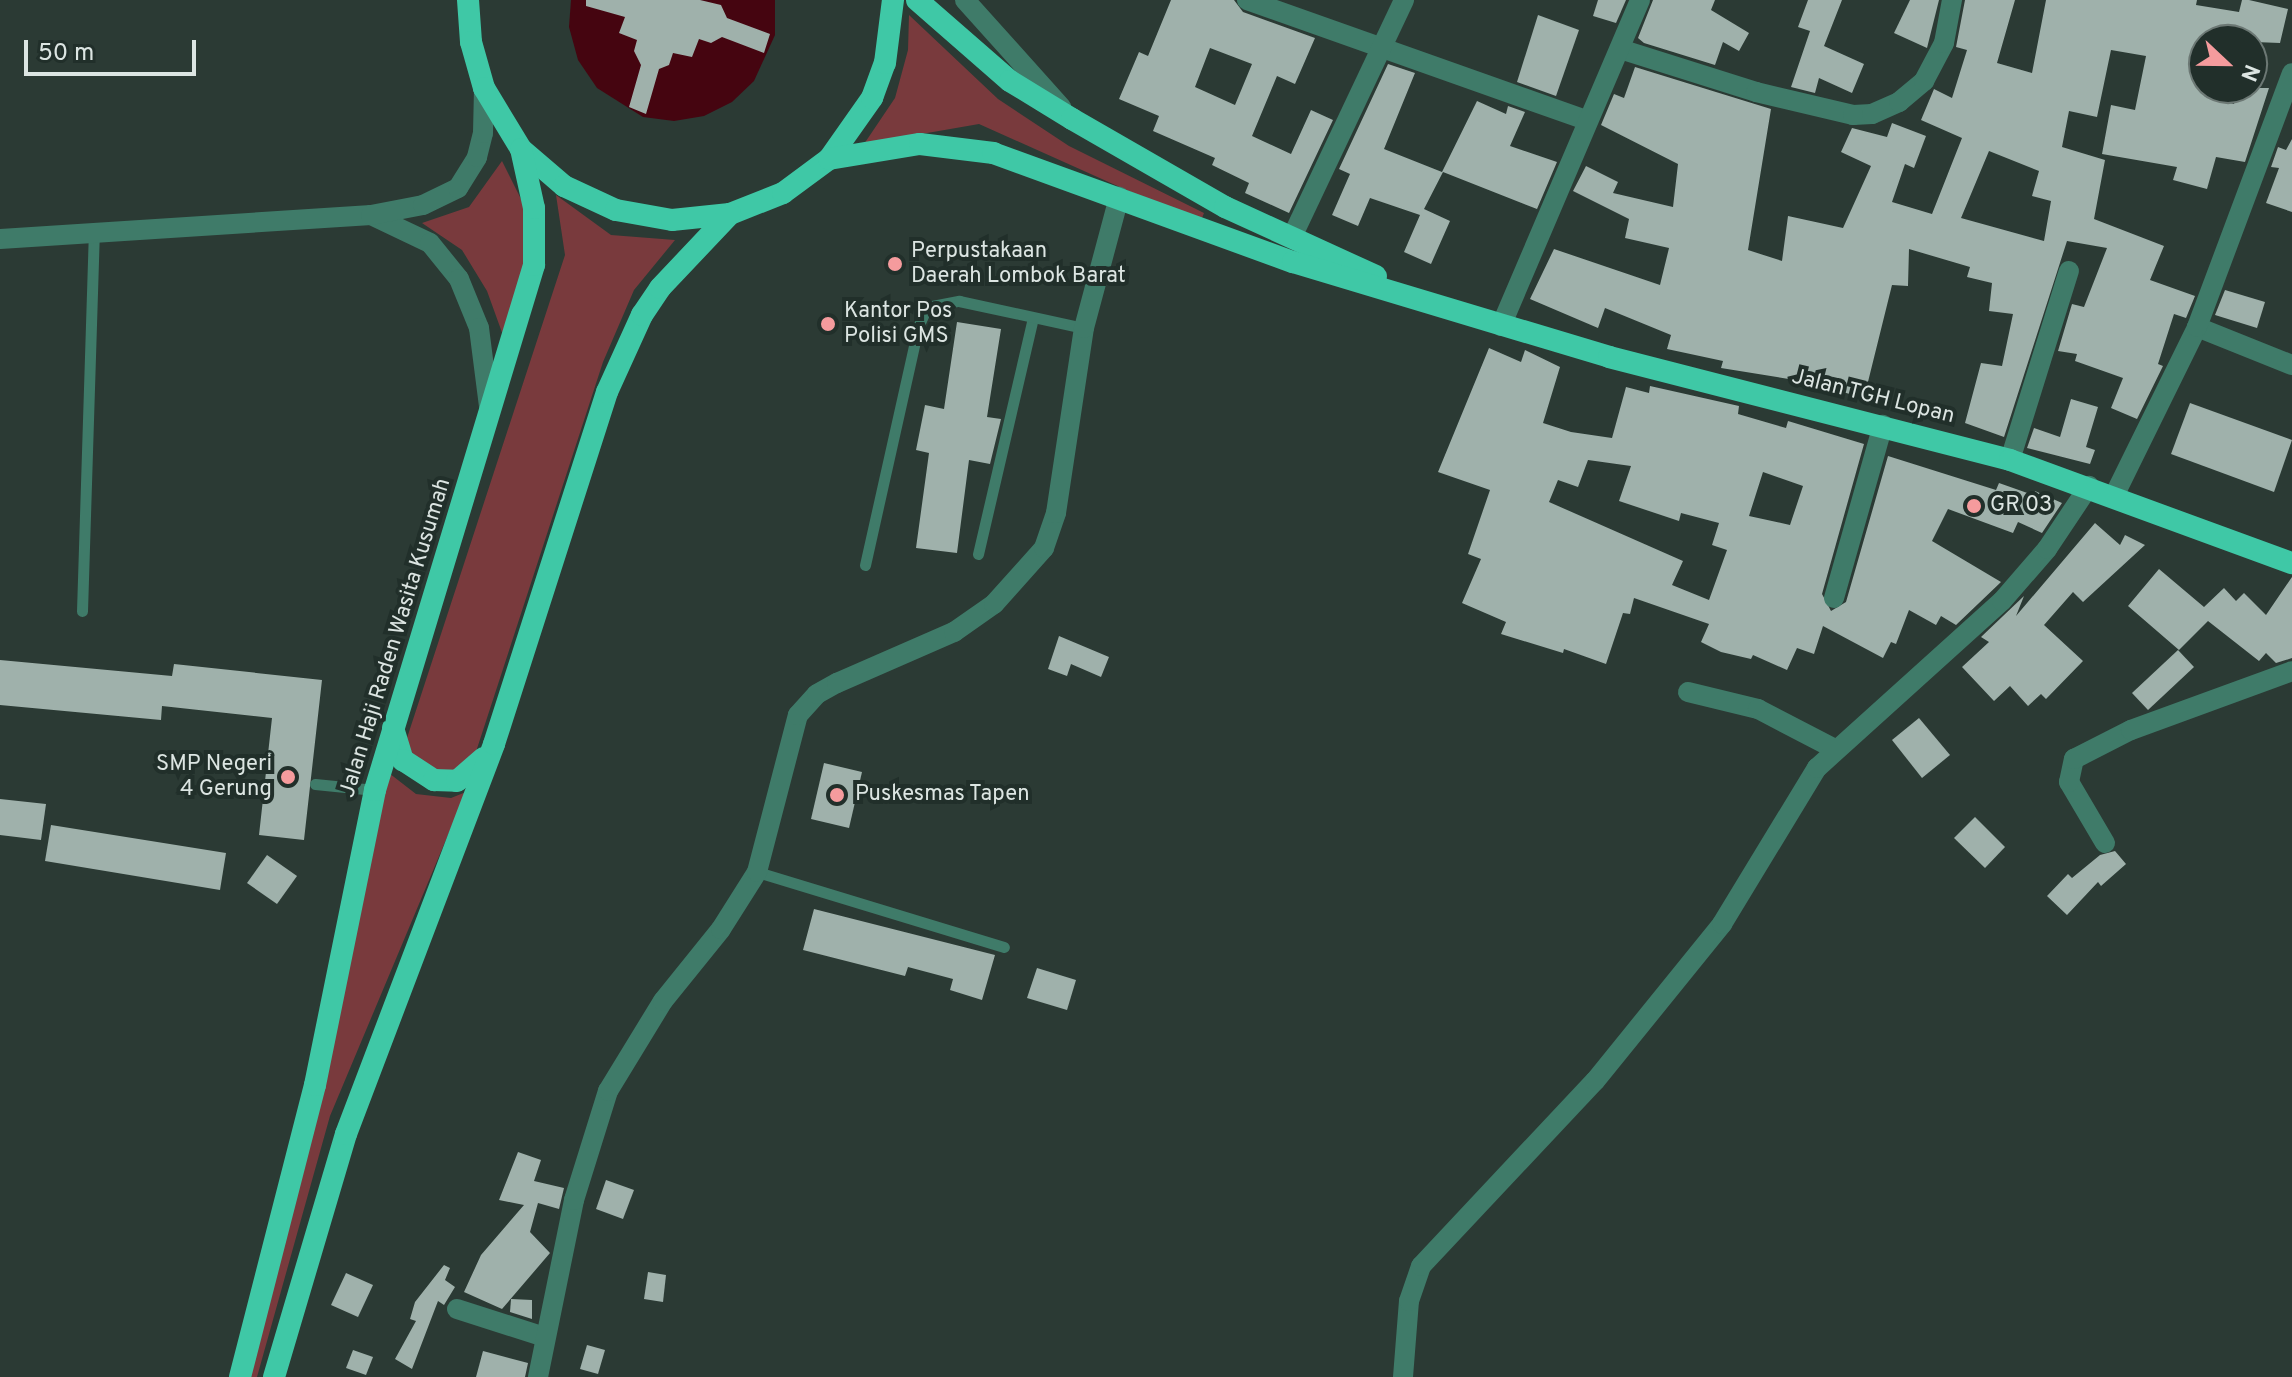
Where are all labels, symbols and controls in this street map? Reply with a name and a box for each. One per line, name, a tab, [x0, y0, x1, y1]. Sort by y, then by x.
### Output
scale bar	[28, 24, 200, 74]
north arrow	[2188, 24, 2268, 104]
text: 50 m	[38, 39, 94, 69]
text: N	[2233, 60, 2264, 85]
place label: Perpustakaan Daerah Lombok Barat	[911, 238, 1126, 290]
marker: Perpustakaan Daerah Lombok Barat	[886, 255, 904, 273]
place label: Kantor Pos Polisi GMS	[844, 298, 952, 350]
marker: Kantor Pos Polisi GMS	[819, 315, 837, 333]
street label: Jalan TGH Lopan	[1788, 364, 1958, 430]
street label: Jalan Haji Raden Wasita Kusumah	[335, 475, 457, 801]
place label: GR 03	[1990, 493, 2052, 519]
marker: GR 03	[1965, 497, 1983, 515]
place label: SMP Negeri 4 Gerung	[156, 751, 272, 802]
marker: SMP Negeri 4 Gerung	[279, 768, 297, 786]
place label: Puskesmas Tapen	[855, 782, 1030, 808]
marker: Puskesmas Tapen	[826, 784, 848, 806]

